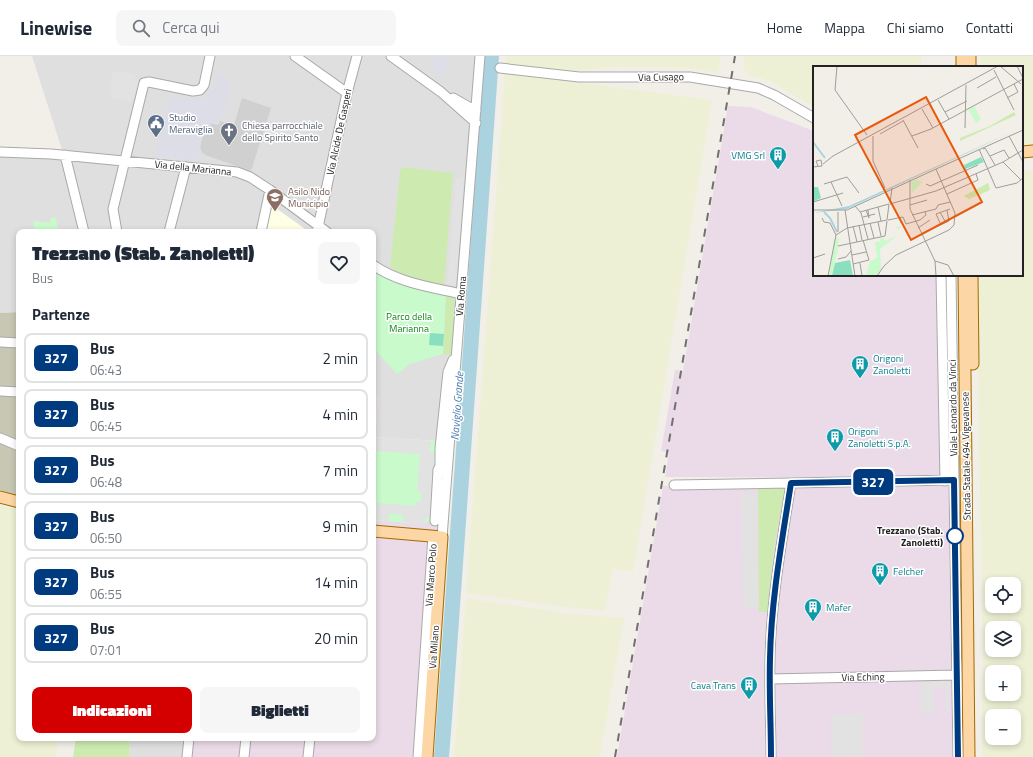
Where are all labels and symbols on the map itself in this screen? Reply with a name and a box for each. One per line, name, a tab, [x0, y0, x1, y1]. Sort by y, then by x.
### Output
inset map	[813, 66, 1023, 276]
street label: Via Cusago	[638, 69, 684, 85]
street label: Via Alcide De Gasperi	[323, 87, 355, 177]
place label: Studio Meraviglia	[169, 110, 212, 137]
public building icon: Studio Meraviglia	[146, 113, 166, 138]
place label: Chiesa parrocchiale dello Spirito Santo	[242, 118, 323, 145]
church icon: Chiesa parrocchiale dello Spirito Santo	[219, 121, 239, 146]
building icon: VMG Srl	[768, 145, 788, 170]
place label: VMG Srl	[731, 148, 765, 163]
street label: Via della Marianna	[154, 157, 232, 179]
place label: Asilo Nido Municipio	[288, 184, 330, 211]
school or university icon: Asilo Nido Municipio	[265, 187, 285, 212]
street label: Via Roma	[452, 275, 470, 317]
park label: Parco della Marianna	[386, 309, 432, 336]
place label: Origoni Zanoletti	[873, 351, 911, 378]
building icon: Origoni Zanoletti	[850, 354, 870, 379]
street label: Viale Leonardo da Vinci	[945, 360, 961, 456]
water label: Naviglio Grande	[447, 370, 467, 441]
street label: Strada Statale 494 Vigevanese	[957, 392, 975, 520]
place label: Origoni Zanoletti S.p.A.	[848, 424, 911, 451]
building icon: Origoni Zanoletti S.p.A.	[825, 427, 845, 452]
line badge: 327	[850, 469, 896, 495]
place label: Trezzano (Stab. Zanoletti)	[877, 523, 943, 550]
marker: Trezzano (Stab. Zanoletti)	[946, 527, 964, 545]
street label: Via Marco Polo	[421, 543, 441, 607]
building icon: Felcher	[870, 561, 890, 586]
place label: Felcher	[893, 564, 924, 579]
building icon: Mafer	[803, 597, 823, 622]
place label: Mafer	[826, 600, 852, 615]
street label: Via Milano	[425, 625, 443, 669]
street label: Via Eching	[841, 669, 885, 685]
building icon: Cava Trans	[739, 675, 759, 700]
place label: Cava Trans	[691, 678, 736, 693]

